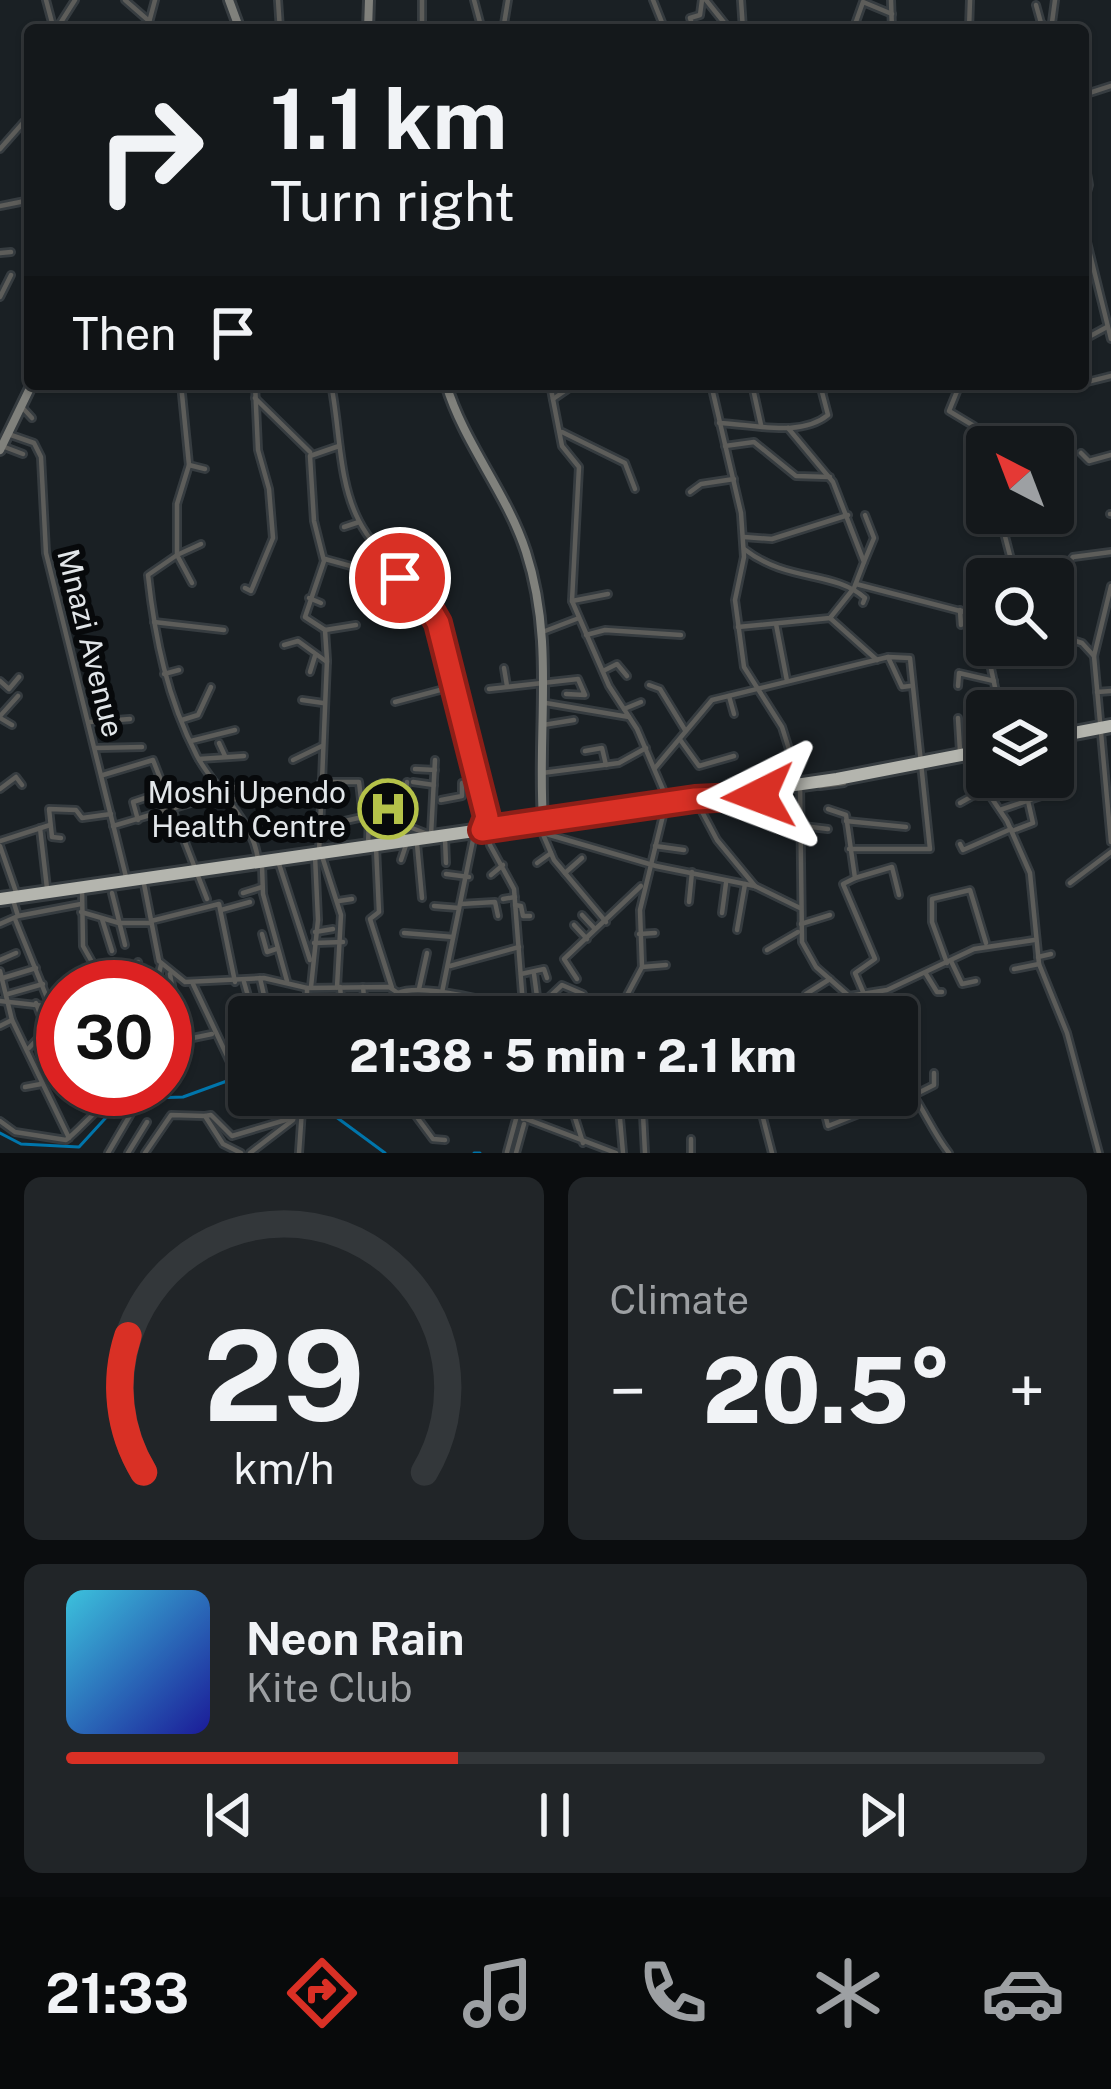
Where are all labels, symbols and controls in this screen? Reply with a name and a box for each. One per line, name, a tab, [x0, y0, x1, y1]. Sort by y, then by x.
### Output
text: 1.1 km	[270, 69, 507, 168]
icon: right	[72, 72, 228, 228]
text: Turn right	[270, 170, 515, 233]
icon: arrive	[200, 300, 266, 366]
text: Then	[72, 307, 176, 360]
north arrow	[966, 426, 1074, 534]
map controls	[966, 426, 1074, 798]
pin	[349, 527, 451, 629]
street label: Mnazi Avenue	[50, 545, 132, 741]
icon: arrive	[367, 545, 433, 611]
button: search	[966, 558, 1074, 666]
button: layers	[966, 690, 1074, 798]
position arrow	[696, 733, 822, 859]
place label: Moshi Upendo Health Centre	[148, 774, 346, 844]
hospital icon: Moshi Upendo Health Centre	[357, 778, 419, 840]
speed limit sign: 30	[36, 960, 192, 1116]
text: 21:38 · 5 min · 2.1 km	[349, 1029, 797, 1082]
text: Climate	[610, 1277, 749, 1323]
text: 29	[203, 1302, 364, 1449]
text: 20.5°	[703, 1337, 952, 1443]
text: −	[610, 1352, 646, 1430]
text: +	[1008, 1352, 1045, 1430]
text: km/h	[233, 1442, 334, 1493]
text: Neon Rain	[246, 1612, 464, 1665]
text: Kite Club	[246, 1665, 412, 1711]
icon: previous	[196, 1782, 262, 1848]
icon: pause	[522, 1782, 588, 1848]
icon: next	[849, 1782, 915, 1848]
icon: directions	[280, 1951, 364, 2035]
icon: music	[456, 1951, 540, 2035]
icon: phone	[631, 1951, 715, 2035]
icon: climate	[806, 1951, 890, 2035]
icon: car	[981, 1951, 1065, 2035]
text: 21:33	[46, 1962, 189, 2025]

